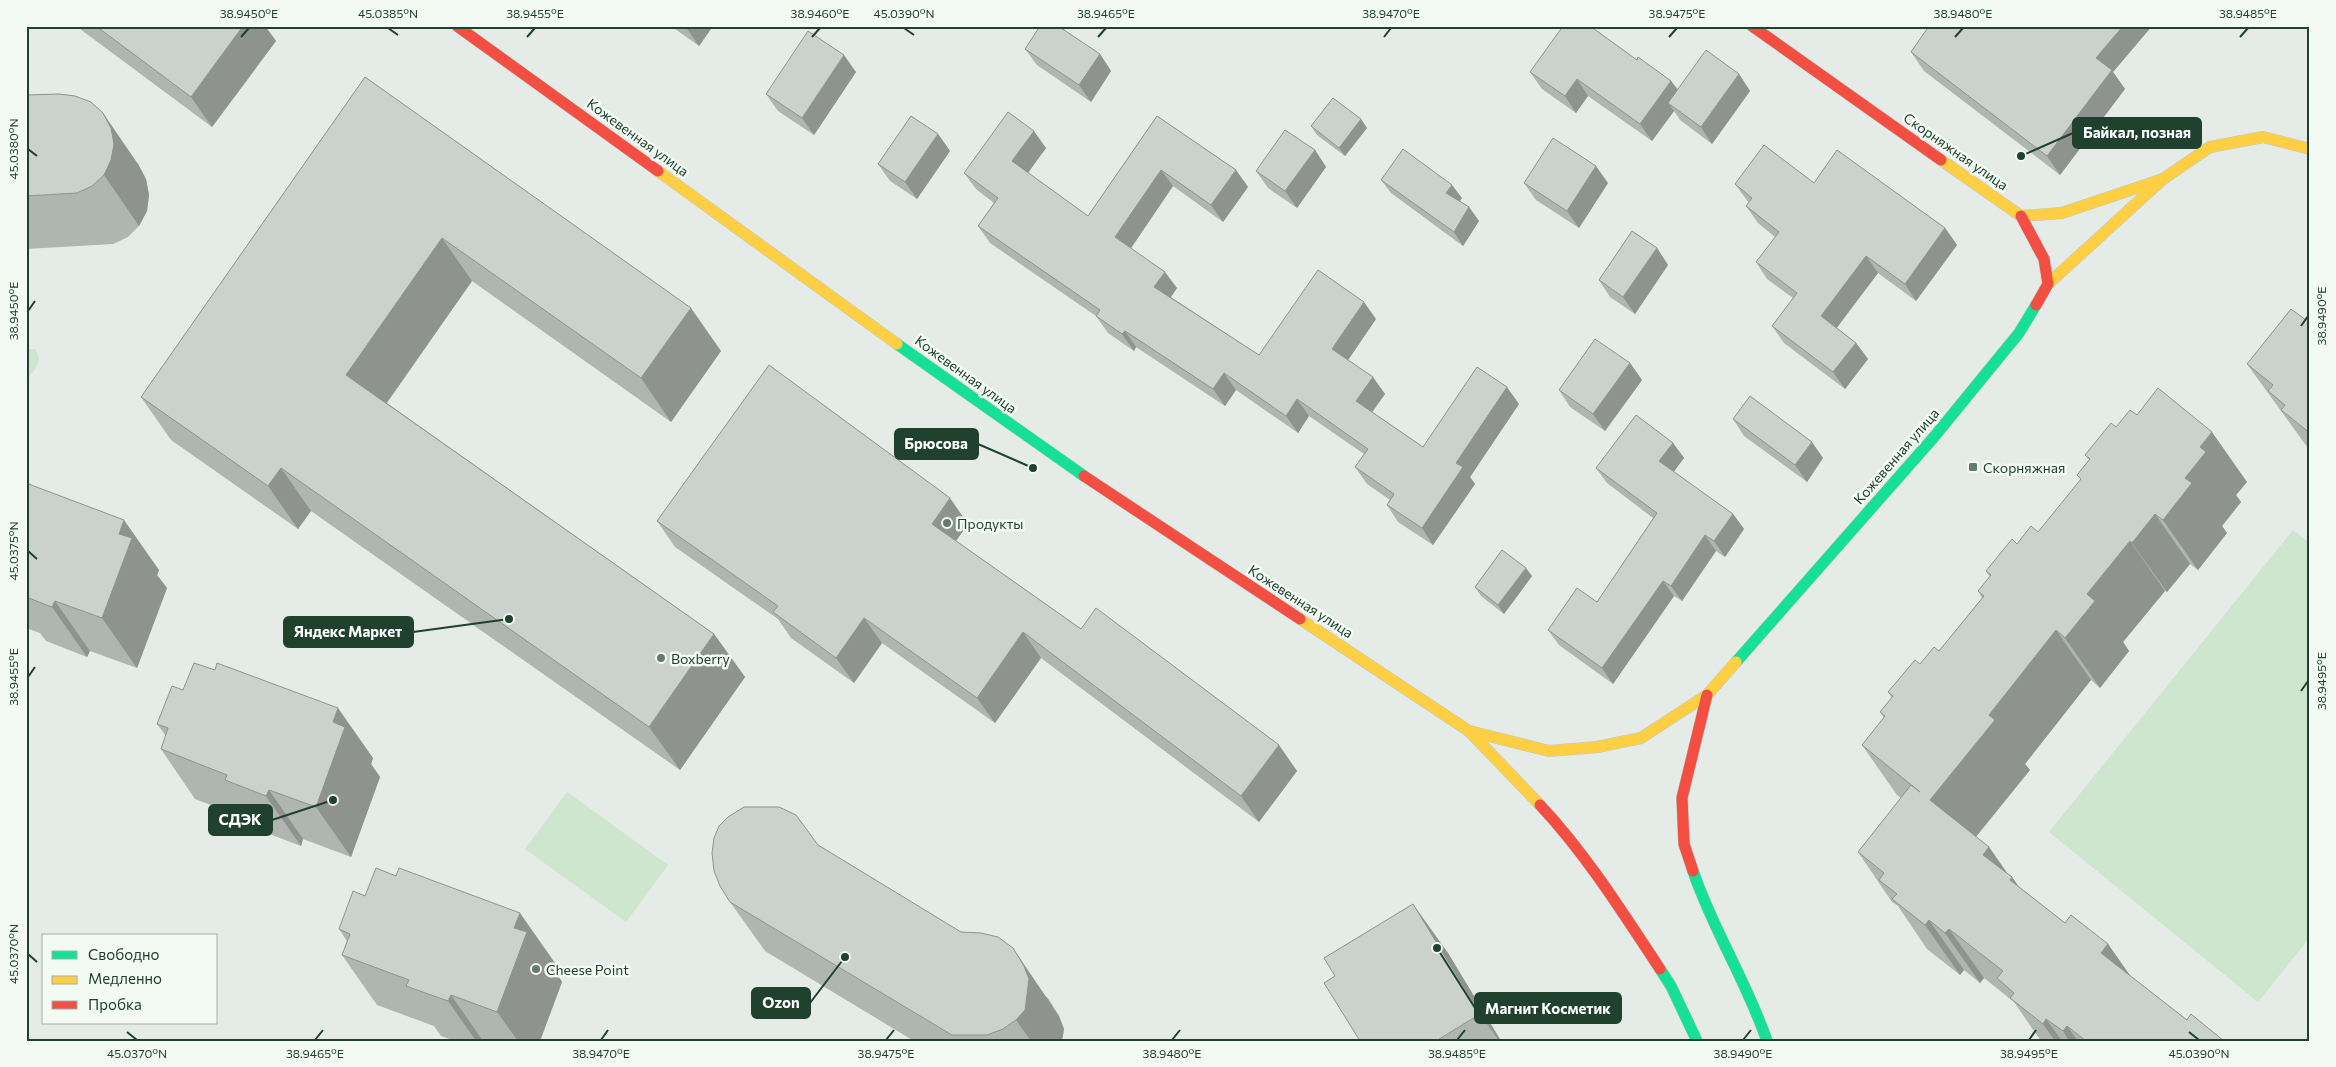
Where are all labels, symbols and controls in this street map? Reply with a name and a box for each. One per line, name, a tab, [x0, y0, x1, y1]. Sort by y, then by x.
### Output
text: 38.9450°E	[220, 6, 278, 20]
text: 45.0385°N	[358, 6, 418, 20]
text: 38.9455°E	[506, 6, 564, 20]
text: 38.9460°E	[791, 6, 849, 20]
text: 45.0390°N	[874, 6, 934, 20]
text: 38.9465°E	[1077, 6, 1135, 20]
text: 38.9470°E	[1362, 6, 1420, 20]
text: 38.9475°E	[1649, 6, 1705, 20]
text: 38.9480°E	[1934, 6, 1992, 20]
text: 38.9485°E	[2219, 6, 2277, 20]
street label: Кожевенная улица	[584, 94, 692, 180]
street label: Скорняжная улица	[1901, 109, 2011, 193]
callout: Байкал, позная	[2073, 118, 2201, 148]
text: 45.0380°N	[6, 119, 20, 179]
text: Байкал, позная	[2083, 123, 2191, 141]
text: 38.9450°E	[6, 282, 20, 340]
text: 38.9490°E	[2314, 287, 2328, 345]
street label: Кожевенная улица	[912, 331, 1020, 417]
street label: Кожевенная улица	[1850, 405, 1942, 507]
callout: Брюсова	[895, 429, 978, 459]
text: Брюсова	[904, 434, 968, 452]
place label: Скорняжная	[1983, 459, 2065, 476]
marker: Скорняжная	[1967, 461, 1979, 473]
place label: Продукты	[957, 515, 1023, 532]
marker: Продукты	[941, 517, 953, 529]
text: 45.0375°N	[6, 521, 20, 581]
street label: Кожевенная улица	[1245, 561, 1357, 641]
callout: Яндекс Маркет	[284, 617, 413, 647]
text: Яндекс Маркет	[294, 622, 402, 640]
text: 38.9455°E	[6, 648, 20, 706]
place label: Boxberry	[671, 650, 730, 667]
marker: Boxberry	[655, 652, 667, 664]
text: 38.9495°E	[2314, 652, 2328, 710]
callout: СДЭК	[209, 805, 272, 835]
text: СДЭК	[218, 810, 262, 828]
text: 45.0370°N	[6, 924, 20, 984]
legend	[42, 934, 218, 1024]
text: Свободно	[88, 945, 159, 963]
place label: Cheese Point	[546, 961, 629, 978]
marker: Cheese Point	[530, 963, 542, 975]
text: Медленно	[88, 969, 162, 987]
callout: Ozon	[752, 988, 810, 1018]
text: Ozon	[762, 993, 800, 1011]
callout: Магнит Косметик	[1475, 993, 1621, 1023]
text: Пробка	[88, 995, 142, 1013]
text: Магнит Косметик	[1485, 999, 1611, 1017]
text: 45.0370°N	[107, 1046, 167, 1060]
text: 38.9465°E	[286, 1046, 344, 1060]
text: 38.9470°E	[572, 1046, 630, 1060]
text: 38.9475°E	[858, 1046, 914, 1060]
text: 38.9480°E	[1143, 1046, 1201, 1060]
text: 38.9485°E	[1428, 1046, 1486, 1060]
text: 38.9490°E	[1714, 1046, 1772, 1060]
text: 38.9495°E	[2000, 1046, 2058, 1060]
text: 45.0390°N	[2169, 1046, 2229, 1060]

